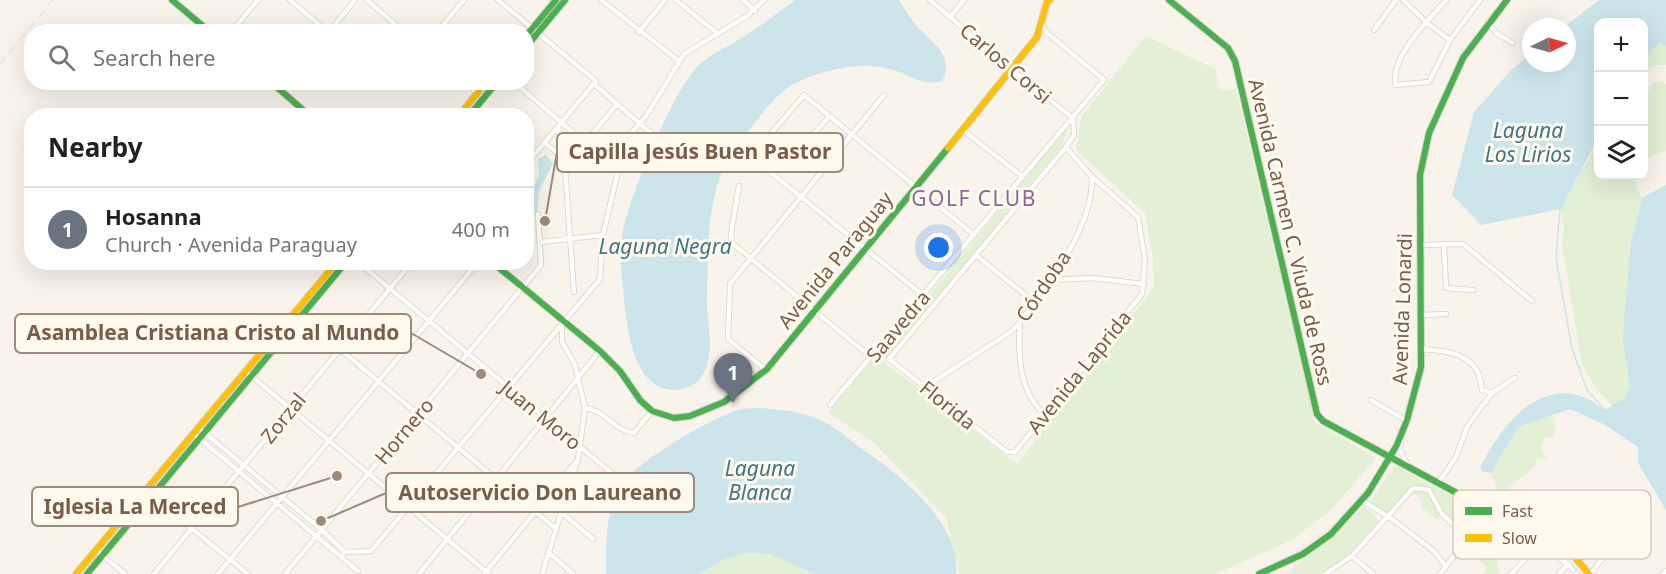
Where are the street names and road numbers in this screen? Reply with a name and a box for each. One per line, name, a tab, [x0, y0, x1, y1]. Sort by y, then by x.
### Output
street label: Carlos Corsi	[954, 17, 1058, 109]
street label: Avenida Carmen C. Viuda de Ross	[1243, 76, 1339, 388]
street label: Avenida Paraguay	[771, 185, 899, 334]
street label: Avenida Lonardi	[1386, 233, 1418, 385]
street label: Córdoba	[1009, 245, 1077, 327]
street label: Saavedra	[860, 284, 936, 368]
street label: Avenida Laprida	[1021, 305, 1137, 439]
street label: Juan Moro	[493, 373, 587, 456]
street label: Florida	[914, 374, 982, 436]
street label: Zorzal	[254, 387, 312, 449]
street label: Hornero	[368, 392, 440, 470]

